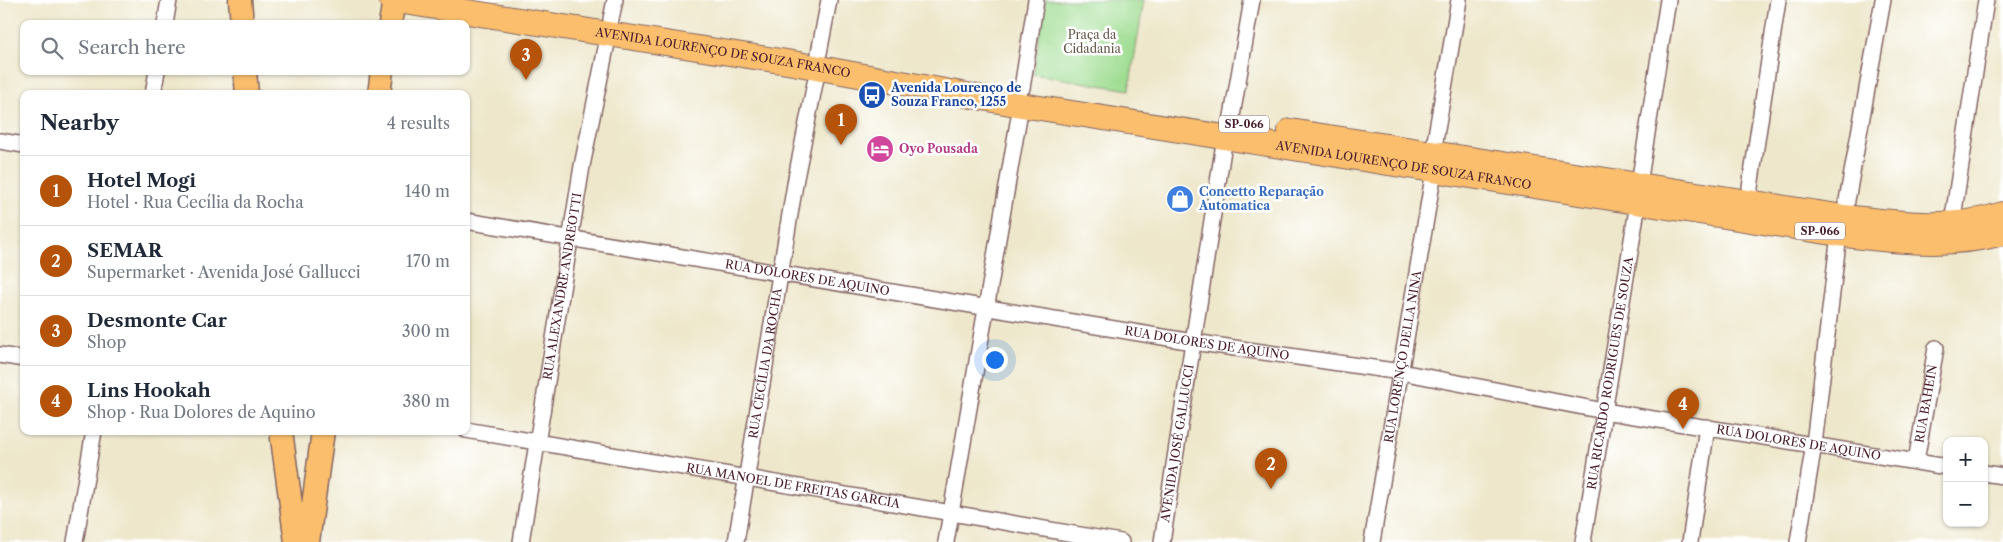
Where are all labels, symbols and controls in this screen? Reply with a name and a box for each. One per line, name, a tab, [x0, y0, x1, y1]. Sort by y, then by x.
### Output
search box	[20, 20, 470, 75]
street label: AVENIDA LOURENÇO DE SOUZA FRANCO	[593, 24, 852, 80]
park label: Praça da Cidadania	[1063, 27, 1122, 56]
icon: search	[38, 34, 66, 62]
text: Search here	[78, 36, 186, 59]
pin: 3	[510, 39, 542, 80]
bus stop icon: Avenida Lourenço de Souza Franco, 1255	[857, 80, 887, 110]
place label: Avenida Lourenço de Souza Franco, 1255	[890, 80, 1021, 109]
pin: 1	[825, 104, 857, 145]
text: Nearby	[40, 110, 119, 135]
text: 4 results	[387, 113, 450, 133]
road number: SP-066	[1219, 116, 1269, 132]
hotel icon: Oyo Pousada	[865, 134, 895, 164]
street label: AVENIDA LOURENÇO DE SOUZA FRANCO	[1274, 137, 1532, 192]
place label: Oyo Pousada	[899, 141, 979, 156]
text: Hotel Mogi	[87, 169, 196, 192]
text: 1	[52, 181, 60, 201]
text: 140 m	[405, 181, 450, 201]
shop icon: Concetto Reparação Automatica	[1165, 184, 1195, 214]
place label: Concetto Reparação Automatica	[1198, 184, 1324, 213]
text: Hotel · Rua Cecília da Rocha	[87, 192, 304, 212]
street label: RUA ALEXANDRE ANDREOTTI	[539, 192, 585, 381]
road number: SP-066	[1795, 222, 1845, 240]
text: SEMAR	[87, 239, 162, 262]
text: 2	[51, 251, 61, 271]
text: 170 m	[406, 251, 450, 271]
street label: RUA RICARDO RODRIGUES DE SOUZA	[1584, 255, 1636, 491]
street label: RUA DOLORES DE AQUINO	[724, 256, 891, 298]
text: Supermarket · Avenida José Gallucci	[87, 262, 361, 282]
street label: RUA LORENÇO DELLA NINA	[1381, 268, 1424, 444]
street label: RUA CECÍLIA DA ROCHA	[745, 286, 785, 440]
text: Desmonte Car	[87, 309, 227, 332]
text: 3	[51, 321, 61, 341]
text: 300 m	[402, 321, 450, 341]
street label: RUA DOLORES DE AQUINO	[1124, 323, 1290, 363]
text: Shop	[87, 332, 126, 352]
your location	[982, 347, 1008, 373]
street label: AVENIDA JOSÉ GALLUCCI	[1157, 363, 1197, 524]
street label: RUA BAHEIN	[1911, 363, 1940, 444]
text: Lins Hookah	[87, 379, 211, 402]
pin: 4	[1667, 388, 1699, 429]
text: 4	[51, 391, 61, 411]
text: 380 m	[402, 391, 450, 411]
text: Shop · Rua Dolores de Aquino	[87, 402, 316, 422]
street label: RUA DOLORES DE AQUINO	[1715, 421, 1882, 463]
map controls	[1943, 437, 1988, 527]
button: +	[1943, 437, 1988, 482]
pin: 2	[1255, 448, 1287, 489]
street label: RUA MANOEL DE FREITAS GARCIA	[685, 460, 902, 511]
button: −	[1943, 482, 1988, 527]

